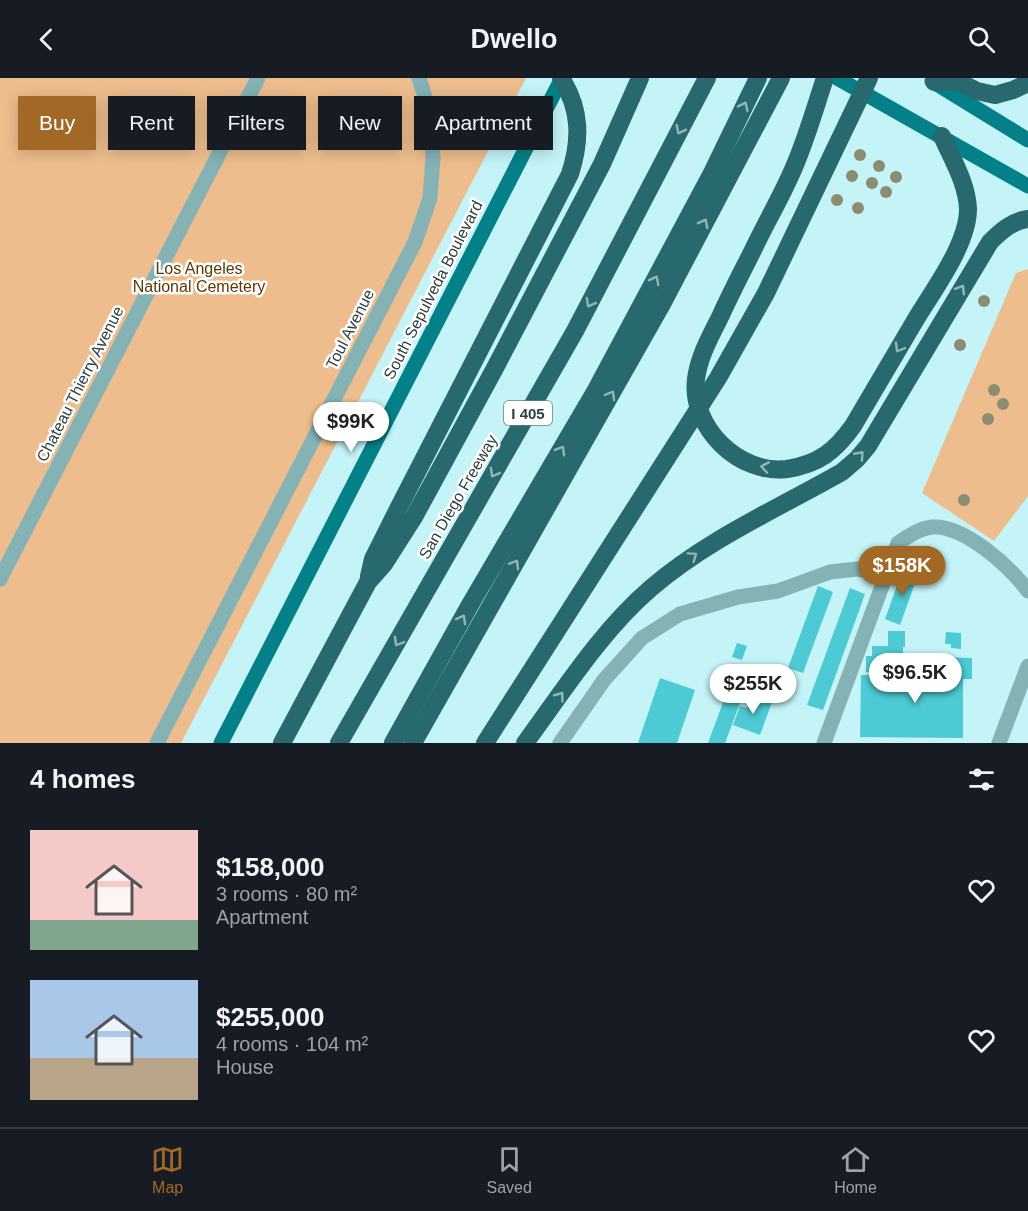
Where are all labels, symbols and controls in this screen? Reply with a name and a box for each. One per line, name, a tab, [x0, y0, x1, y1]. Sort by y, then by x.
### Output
icon: back	[30, 23, 63, 56]
icon: search	[965, 23, 998, 56]
text: Dwello	[470, 24, 558, 54]
chip: Buy	[18, 96, 96, 150]
chip: Rent	[108, 96, 195, 150]
chip: Filters	[207, 96, 306, 150]
chip: New	[318, 96, 402, 150]
chip: Apartment	[414, 96, 553, 150]
one-way arrow	[737, 102, 749, 113]
one-way arrow	[676, 124, 688, 135]
street label: South Sepulveda Boulevard	[380, 198, 486, 382]
one-way arrow	[697, 219, 708, 230]
park label: Los Angeles National Cemetery	[133, 260, 265, 295]
one-way arrow	[648, 275, 659, 286]
one-way arrow	[954, 285, 966, 295]
street label: Toul Avenue	[323, 286, 377, 372]
one-way arrow	[586, 296, 597, 307]
street label: Chateau Thierry Avenue	[33, 303, 127, 464]
one-way arrow	[895, 342, 906, 352]
one-way arrow	[603, 390, 615, 401]
road number: I 405	[504, 401, 552, 425]
pin: $99K	[315, 402, 387, 453]
text: $99K	[327, 410, 375, 432]
street label: San Diego Freeway	[416, 432, 500, 562]
one-way arrow	[553, 446, 565, 456]
one-way arrow	[852, 451, 863, 462]
one-way arrow	[760, 461, 770, 474]
one-way arrow	[490, 467, 502, 477]
pin: $158K	[860, 546, 944, 597]
one-way arrow	[687, 552, 698, 563]
text: $158K	[873, 554, 931, 576]
one-way arrow	[507, 560, 519, 570]
one-way arrow	[455, 615, 466, 625]
one-way arrow	[393, 636, 405, 646]
pin: $96.5K	[866, 653, 964, 704]
text: $96.5K	[883, 661, 947, 683]
pin: $255K	[711, 664, 795, 715]
text: $255K	[724, 672, 782, 694]
one-way arrow	[553, 692, 564, 703]
icon: filters	[965, 763, 998, 796]
text: 4 homes	[30, 764, 136, 794]
text: $158,000	[216, 852, 324, 882]
icon: home	[78, 854, 150, 926]
icon: heart	[965, 874, 998, 907]
text: 3 rooms · 80 m²	[216, 883, 357, 905]
text: Apartment	[216, 906, 308, 928]
text: $255,000	[216, 1002, 324, 1032]
icon: home	[78, 1004, 150, 1076]
icon: heart	[965, 1024, 998, 1057]
text: 4 rooms · 104 m²	[216, 1033, 368, 1055]
text: House	[216, 1056, 274, 1078]
tab: Map	[151, 1143, 184, 1197]
tab: Saved	[486, 1143, 532, 1197]
tab: Home	[834, 1143, 877, 1197]

